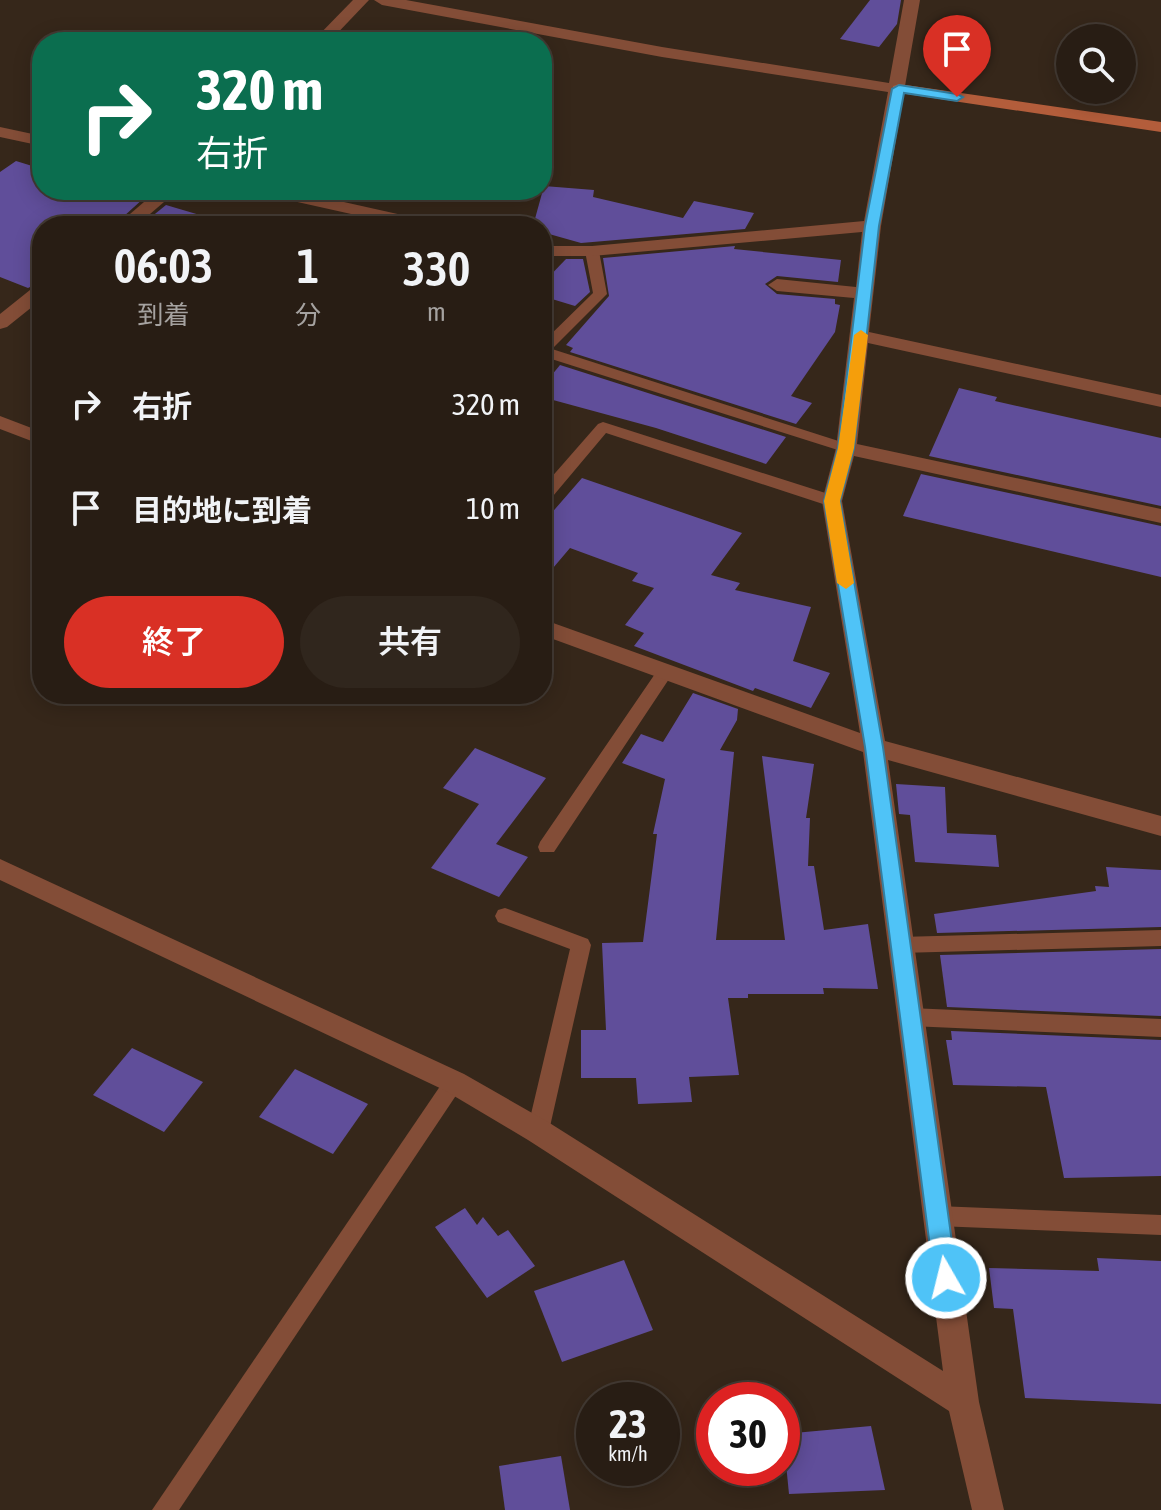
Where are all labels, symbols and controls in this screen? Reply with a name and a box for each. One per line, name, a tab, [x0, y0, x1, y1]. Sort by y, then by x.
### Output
pin	[923, 15, 991, 97]
map controls	[1056, 24, 1136, 104]
button: search	[1056, 24, 1136, 104]
icon: arrive	[935, 27, 979, 71]
text: 320 m	[196, 58, 323, 122]
icon: right	[64, 64, 168, 168]
text: 右折	[196, 132, 268, 174]
text: 06:03	[114, 238, 213, 293]
text: 1	[297, 238, 319, 293]
text: 330	[403, 241, 470, 296]
text: m	[427, 297, 446, 327]
text: 到着	[137, 300, 190, 330]
text: 分	[295, 300, 321, 330]
icon: right	[64, 382, 108, 426]
text: 320 m	[452, 387, 520, 421]
text: 右折	[132, 389, 192, 423]
icon: arrive	[64, 486, 108, 530]
text: 10 m	[466, 491, 520, 525]
text: 目的地に到着	[132, 493, 312, 527]
button: 終了	[64, 596, 284, 688]
button: 共有	[300, 596, 520, 688]
position arrow	[904, 1236, 988, 1320]
speed limit sign: 30	[696, 1382, 800, 1486]
text: 23	[609, 1401, 647, 1446]
text: km/h	[608, 1442, 648, 1465]

